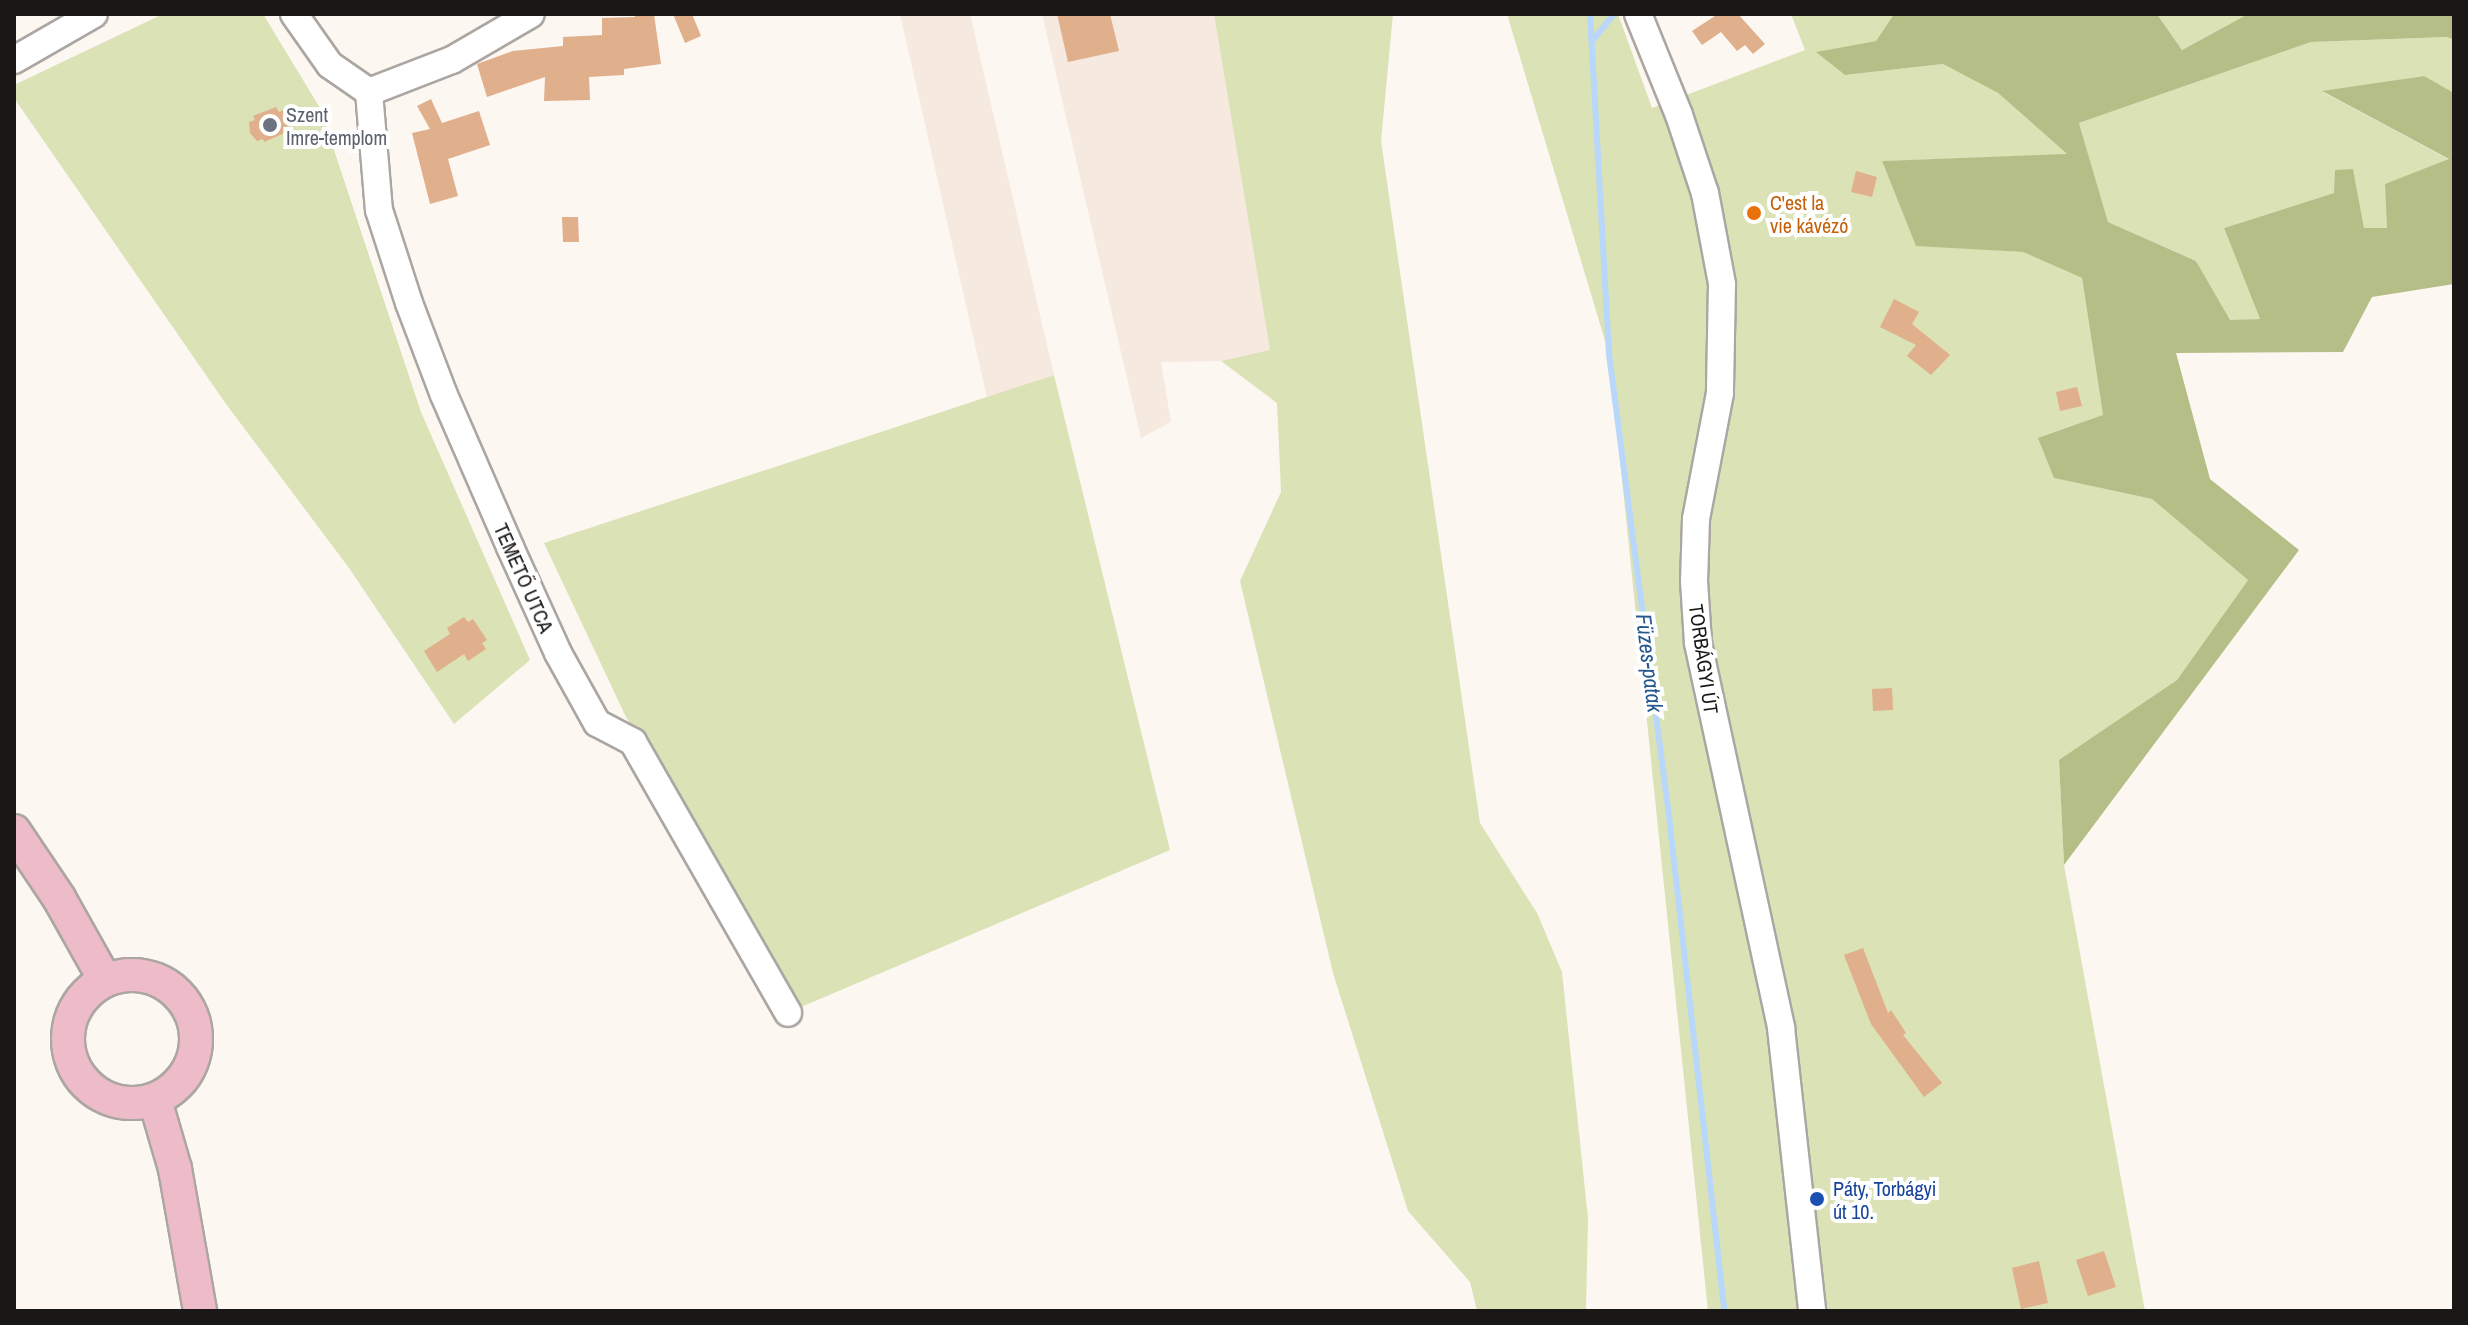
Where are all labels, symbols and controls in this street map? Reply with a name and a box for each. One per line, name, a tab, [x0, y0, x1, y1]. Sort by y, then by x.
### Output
place label: Szent Imre-templom	[286, 102, 387, 149]
marker: Szent Imre-templom	[261, 116, 279, 134]
place label: C'est la vie kávézó	[1770, 190, 1848, 237]
marker: C'est la vie kávézó	[1745, 204, 1763, 222]
street label: TEMETŐ UTCA	[489, 520, 559, 636]
street label: TORBÁGYI ÚT	[1684, 602, 1724, 716]
water label: Füzes-patak	[1630, 612, 1668, 714]
place label: Páty, Torbágyi út 10.	[1833, 1176, 1937, 1223]
marker: Páty, Torbágyi út 10.	[1808, 1190, 1826, 1208]

